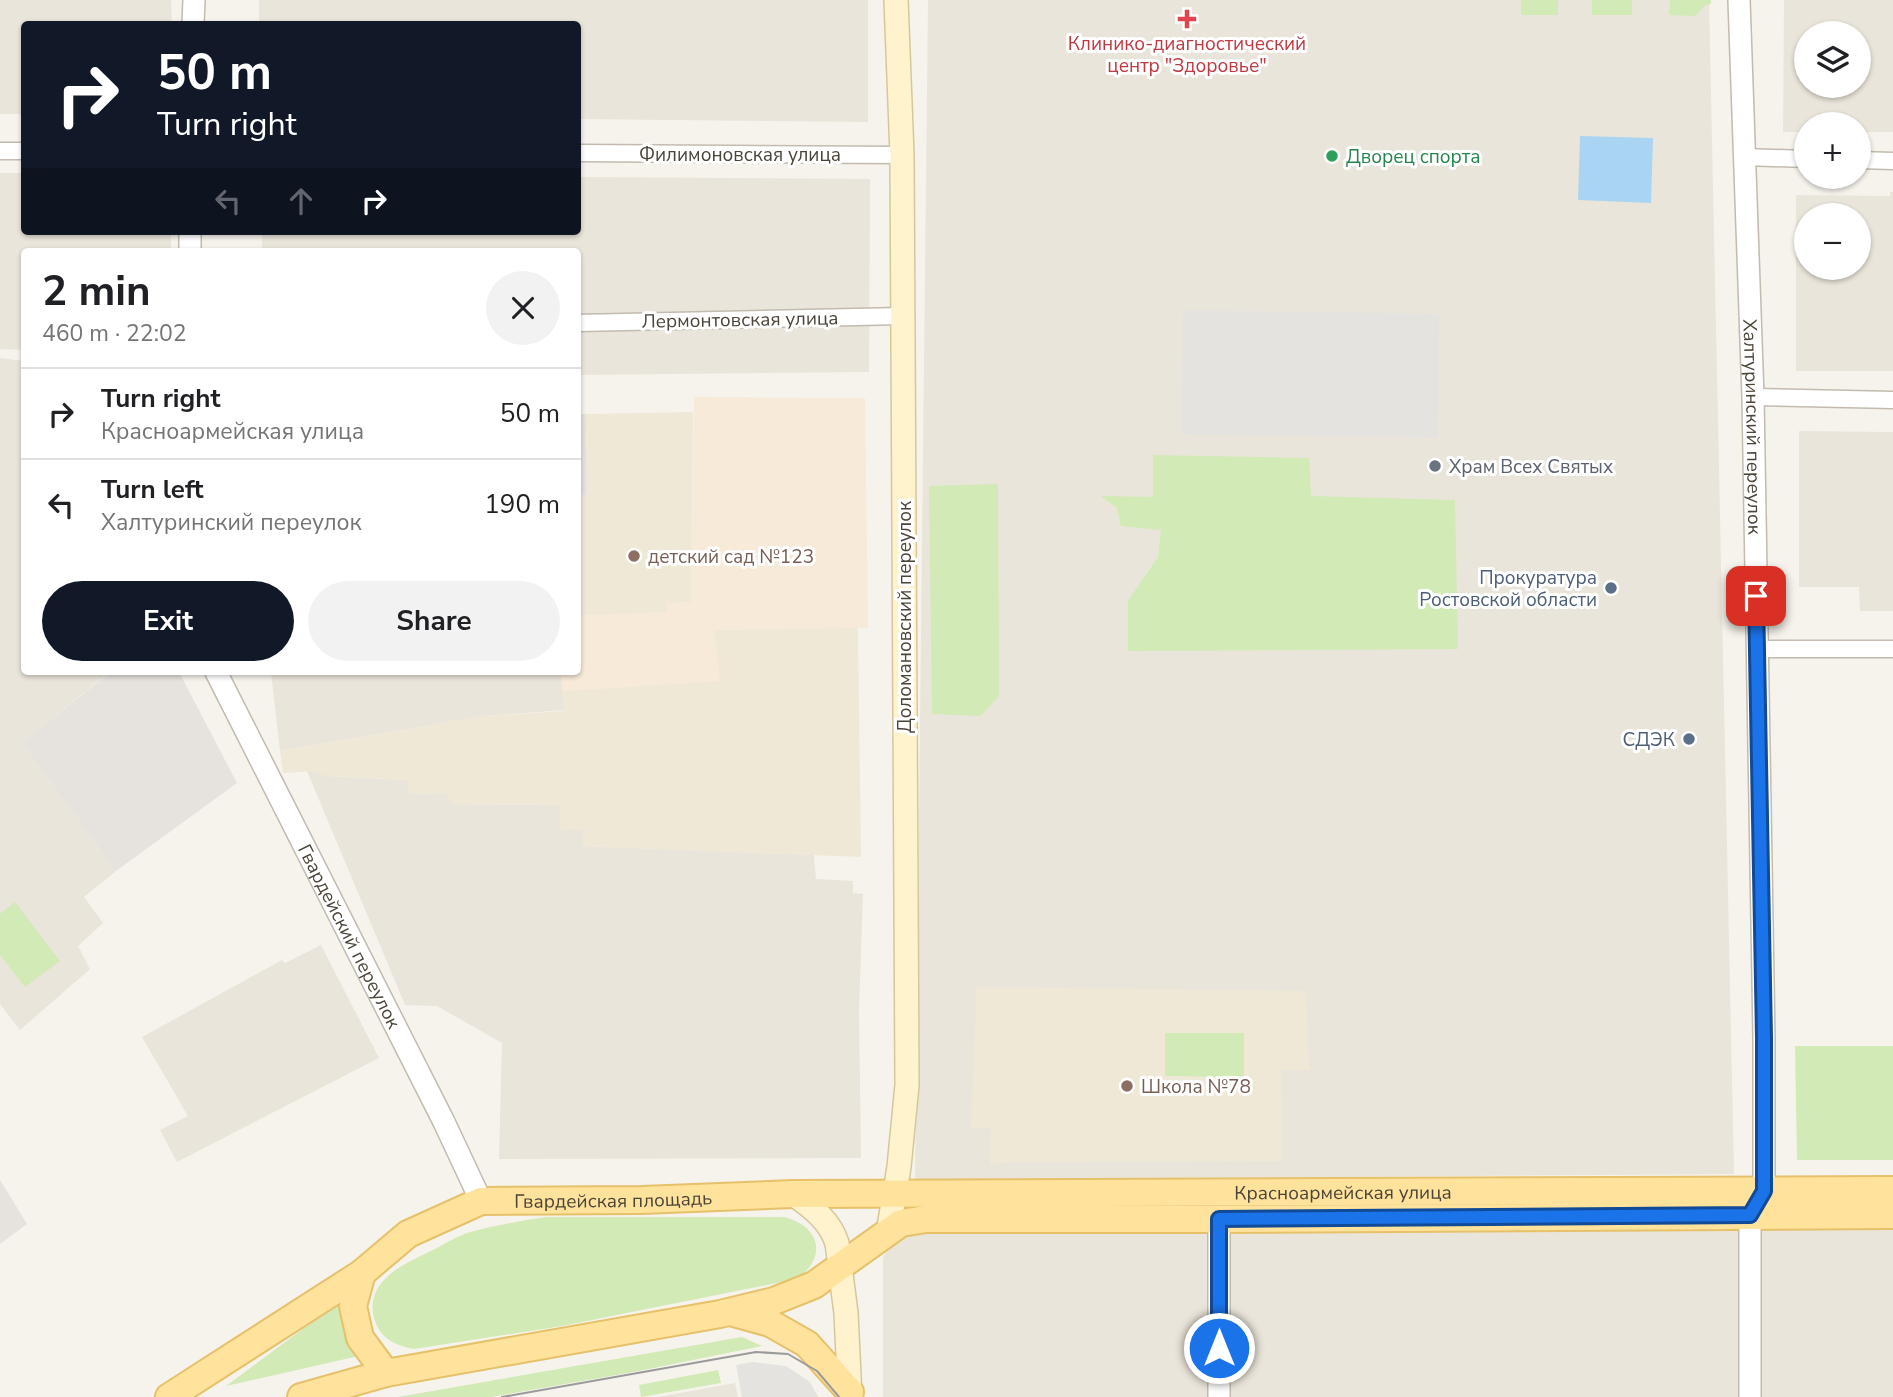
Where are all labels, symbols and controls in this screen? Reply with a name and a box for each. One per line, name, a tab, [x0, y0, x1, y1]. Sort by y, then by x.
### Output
marker: Клинико-диагностический центр "Здоровье"	[1177, 9, 1197, 29]
map controls	[1794, 21, 1871, 280]
button: layers	[1794, 21, 1871, 98]
place label: Клинико-диагностический центр "Здоровье"	[1068, 31, 1306, 79]
text: 50 m	[157, 39, 272, 106]
icon: right	[42, 49, 133, 140]
text: Turn right	[157, 103, 297, 146]
button: +	[1794, 112, 1871, 189]
street label: Филимоновская улица	[639, 142, 841, 168]
place label: Дворец спорта	[1346, 144, 1481, 170]
marker: Дворец спорта	[1324, 148, 1340, 164]
icon: left	[209, 182, 247, 220]
icon: ahead	[282, 182, 320, 220]
icon: right	[355, 182, 393, 220]
button: −	[1794, 203, 1871, 280]
text: 2 min	[42, 263, 151, 320]
button: close	[486, 271, 560, 345]
street label: Лермонтовская улица	[641, 305, 839, 335]
text: 460 m · 22:02	[42, 318, 187, 349]
street label: Халтуринский переулок	[1736, 319, 1767, 535]
text: Turn right	[101, 381, 220, 416]
icon: right	[42, 395, 80, 433]
text: 50 m	[500, 396, 560, 431]
text: Красноармейская улица	[101, 416, 364, 447]
place label: Храм Всех Святых	[1449, 454, 1613, 480]
marker: Храм Всех Святых	[1427, 458, 1443, 474]
text: Turn left	[101, 472, 204, 507]
icon: left	[42, 486, 80, 524]
text: 190 m	[484, 487, 560, 522]
street label: Доломановский переулок	[892, 501, 918, 733]
text: Халтуринский переулок	[101, 507, 362, 538]
place label: детский сад №123	[648, 544, 814, 570]
marker: детский сад №123	[626, 548, 642, 564]
place label: Прокуратура Ростовской области	[1419, 565, 1597, 613]
pin	[1726, 566, 1786, 626]
icon: arrive	[1737, 577, 1775, 615]
marker: Прокуратура Ростовской области	[1603, 580, 1619, 596]
button: Exit	[42, 581, 294, 661]
button: Share	[308, 581, 560, 661]
place label: СДЭК	[1622, 727, 1675, 753]
marker: СДЭК	[1681, 731, 1697, 747]
street label: Гвардейский переулок	[291, 840, 406, 1033]
place label: Школа №78	[1141, 1074, 1251, 1100]
marker: Школа №78	[1119, 1078, 1135, 1094]
street label: Красноармейская улица	[1234, 1180, 1452, 1206]
street label: Гвардейская площадь	[514, 1185, 713, 1215]
position arrow	[1182, 1311, 1256, 1385]

